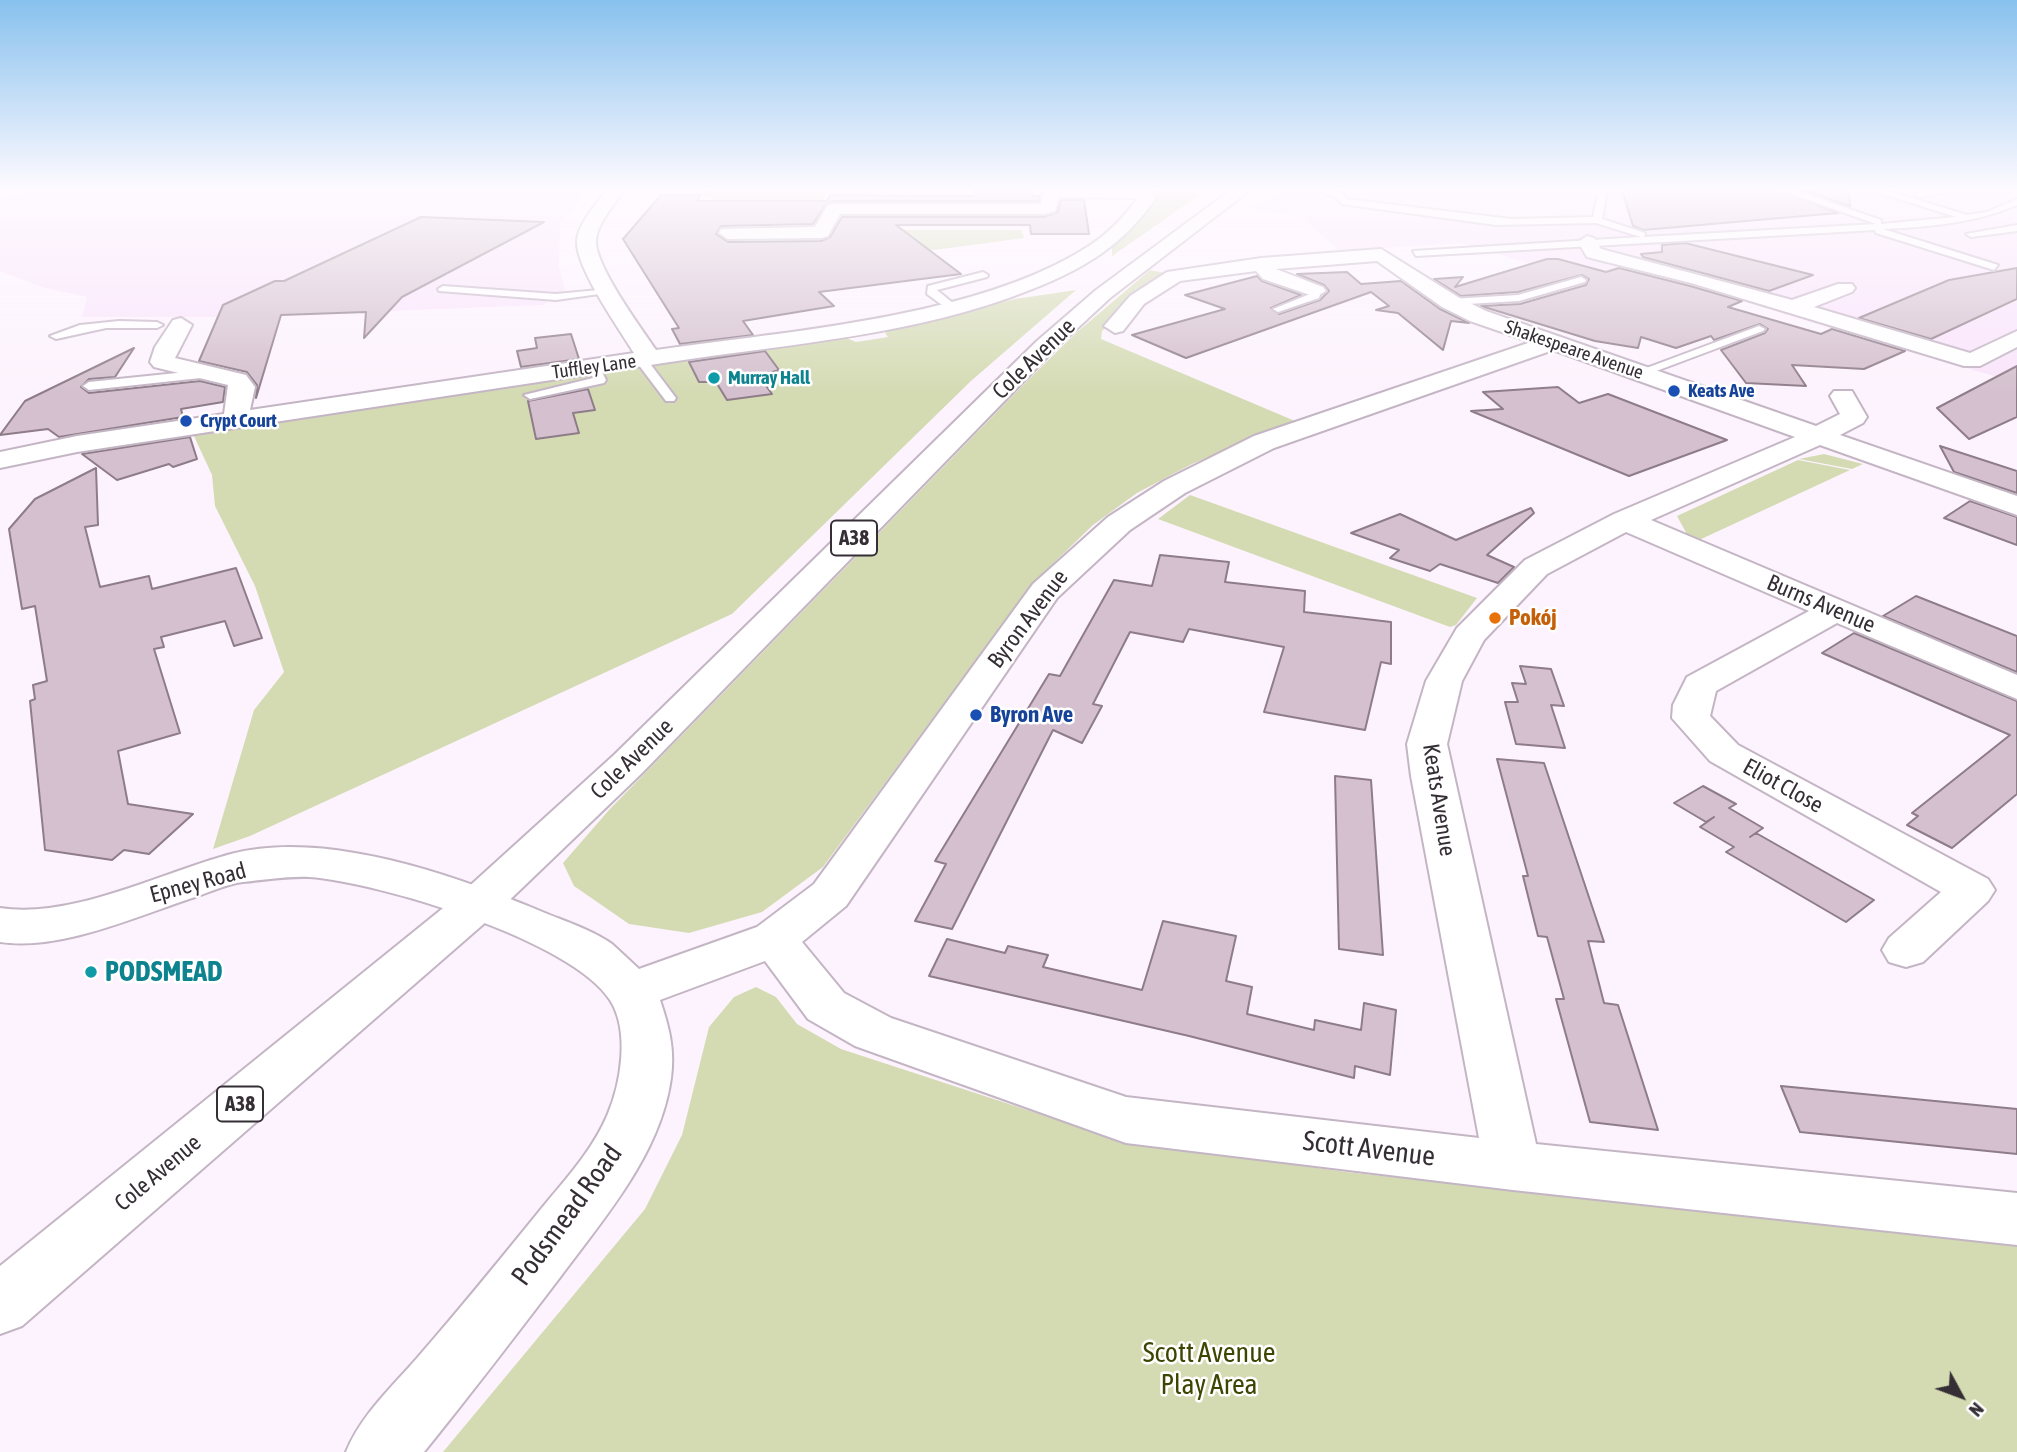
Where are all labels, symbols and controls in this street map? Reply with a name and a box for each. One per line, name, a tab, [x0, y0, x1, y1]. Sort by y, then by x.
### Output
street label: Cole Avenue	[987, 313, 1081, 405]
street label: Shakespeare Avenue	[1502, 316, 1646, 384]
street label: Tuffley Lane	[551, 350, 637, 384]
place label: Murray Hall	[728, 367, 810, 389]
marker: Murray Hall	[706, 370, 722, 386]
place label: Keats Ave	[1688, 380, 1755, 402]
marker: Keats Ave	[1666, 383, 1682, 399]
place label: Crypt Court	[200, 410, 277, 432]
marker: Crypt Court	[178, 413, 194, 429]
road number: A38	[831, 520, 877, 556]
street label: Byron Avenue	[982, 564, 1074, 674]
street label: Burns Avenue	[1763, 569, 1879, 639]
place label: Pokój	[1509, 604, 1557, 632]
marker: Pokój	[1487, 610, 1503, 626]
place label: Byron Ave	[990, 701, 1073, 729]
marker: Byron Ave	[968, 707, 984, 723]
street label: Cole Avenue	[585, 713, 679, 805]
street label: Keats Avenue	[1416, 742, 1462, 858]
street label: Eliot Close	[1738, 753, 1828, 819]
street label: Epney Road	[147, 857, 249, 909]
place label: PODSMEAD	[105, 955, 223, 989]
marker: PODSMEAD	[83, 964, 99, 980]
road number: A38	[217, 1086, 263, 1122]
street label: Scott Avenue	[1301, 1124, 1437, 1174]
street label: Cole Avenue	[109, 1129, 207, 1217]
street label: Podsmead Road	[505, 1138, 629, 1292]
park label: Scott Avenue Play Area	[1143, 1336, 1275, 1402]
north arrow	[1926, 1361, 1996, 1431]
text: N	[1965, 1398, 1989, 1421]

